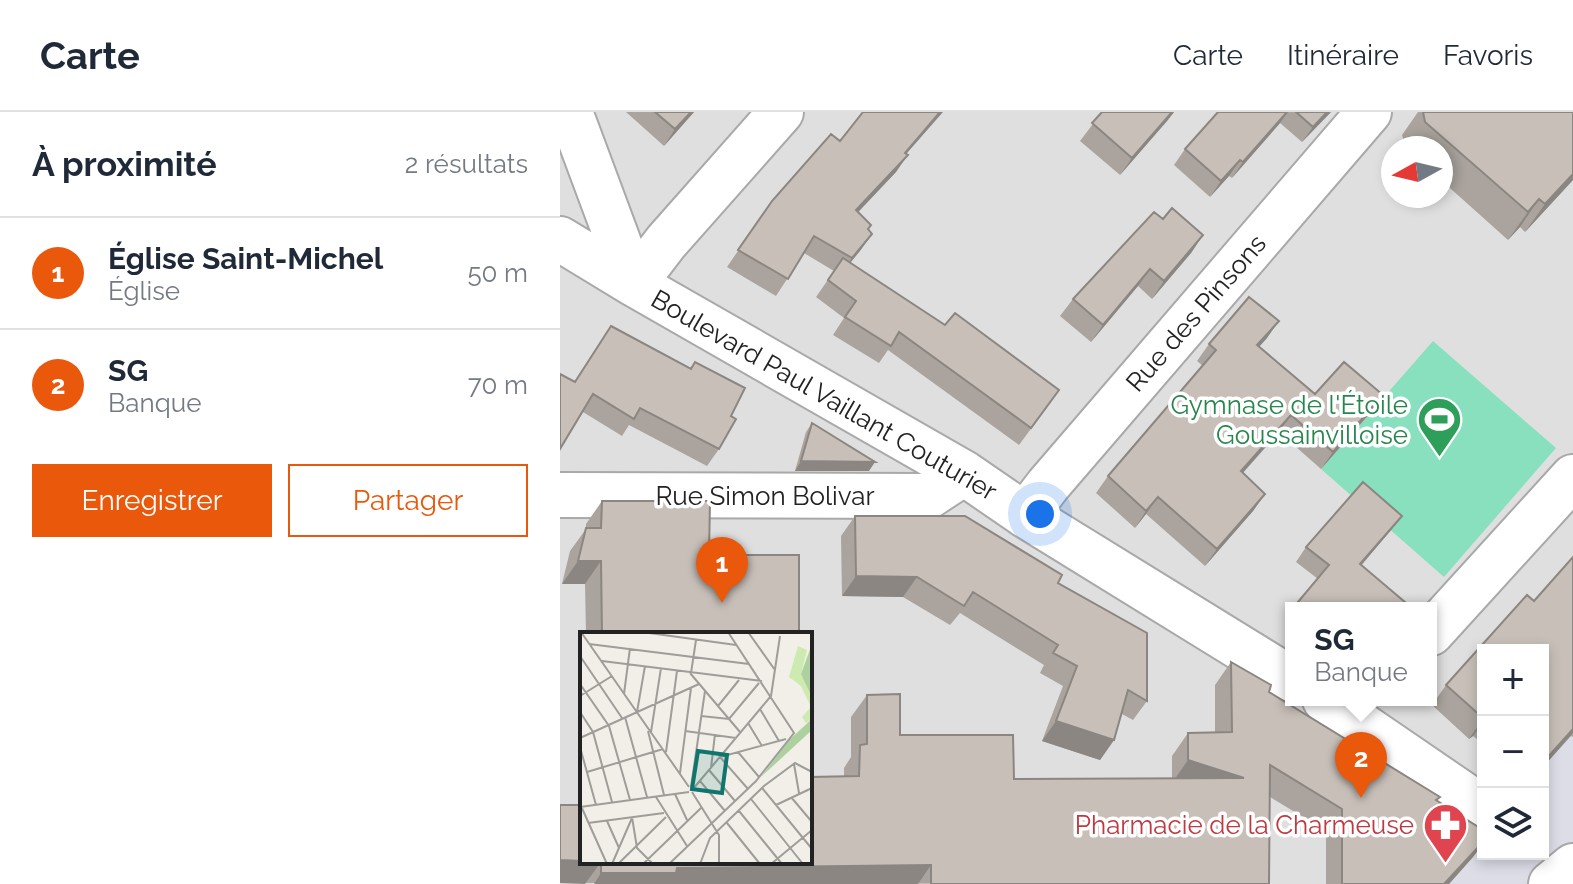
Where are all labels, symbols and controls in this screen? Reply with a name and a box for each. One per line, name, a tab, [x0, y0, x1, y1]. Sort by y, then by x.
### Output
text: Carte	[40, 33, 140, 78]
text: Carte	[1173, 39, 1243, 72]
text: Itinéraire	[1287, 39, 1399, 72]
text: Favoris	[1443, 39, 1533, 72]
north arrow	[1381, 136, 1453, 208]
text: À proximité	[32, 144, 217, 184]
text: 2 résultats	[405, 149, 528, 179]
street label: Rue des Pinsons	[1120, 229, 1272, 397]
text: Église Saint-Michel	[108, 241, 383, 276]
text: 1	[52, 258, 64, 288]
text: 50 m	[467, 258, 528, 288]
text: Église	[108, 276, 180, 306]
street label: Boulevard Paul Vaillant Couturier	[646, 284, 1002, 506]
text: SG	[108, 353, 148, 388]
text: 2	[51, 370, 65, 400]
text: 70 m	[468, 370, 528, 400]
text: Banque	[108, 388, 201, 418]
place label: Gymnase de l'Étoile Goussainvilloise	[1170, 390, 1408, 450]
sports icon: Gymnase de l'Étoile Goussainvilloise	[1415, 396, 1463, 459]
button: Enregistrer	[32, 464, 272, 537]
button: Partager	[288, 464, 528, 537]
street label: Rue Simon Bolivar	[655, 481, 875, 511]
your location	[1020, 494, 1060, 534]
pin: 1	[696, 537, 748, 603]
popup	[1285, 602, 1437, 706]
text: SG	[1314, 622, 1354, 657]
inset map	[580, 632, 812, 864]
map controls	[1477, 644, 1549, 860]
button: +	[1477, 644, 1549, 716]
text: Banque	[1314, 657, 1408, 687]
button: −	[1477, 716, 1549, 788]
pin: 2	[1335, 732, 1387, 798]
button: layers	[1477, 788, 1549, 860]
pharmacy icon: Pharmacie de la Charmeuse	[1421, 801, 1469, 864]
place label: Pharmacie de la Charmeuse	[1075, 810, 1414, 840]

